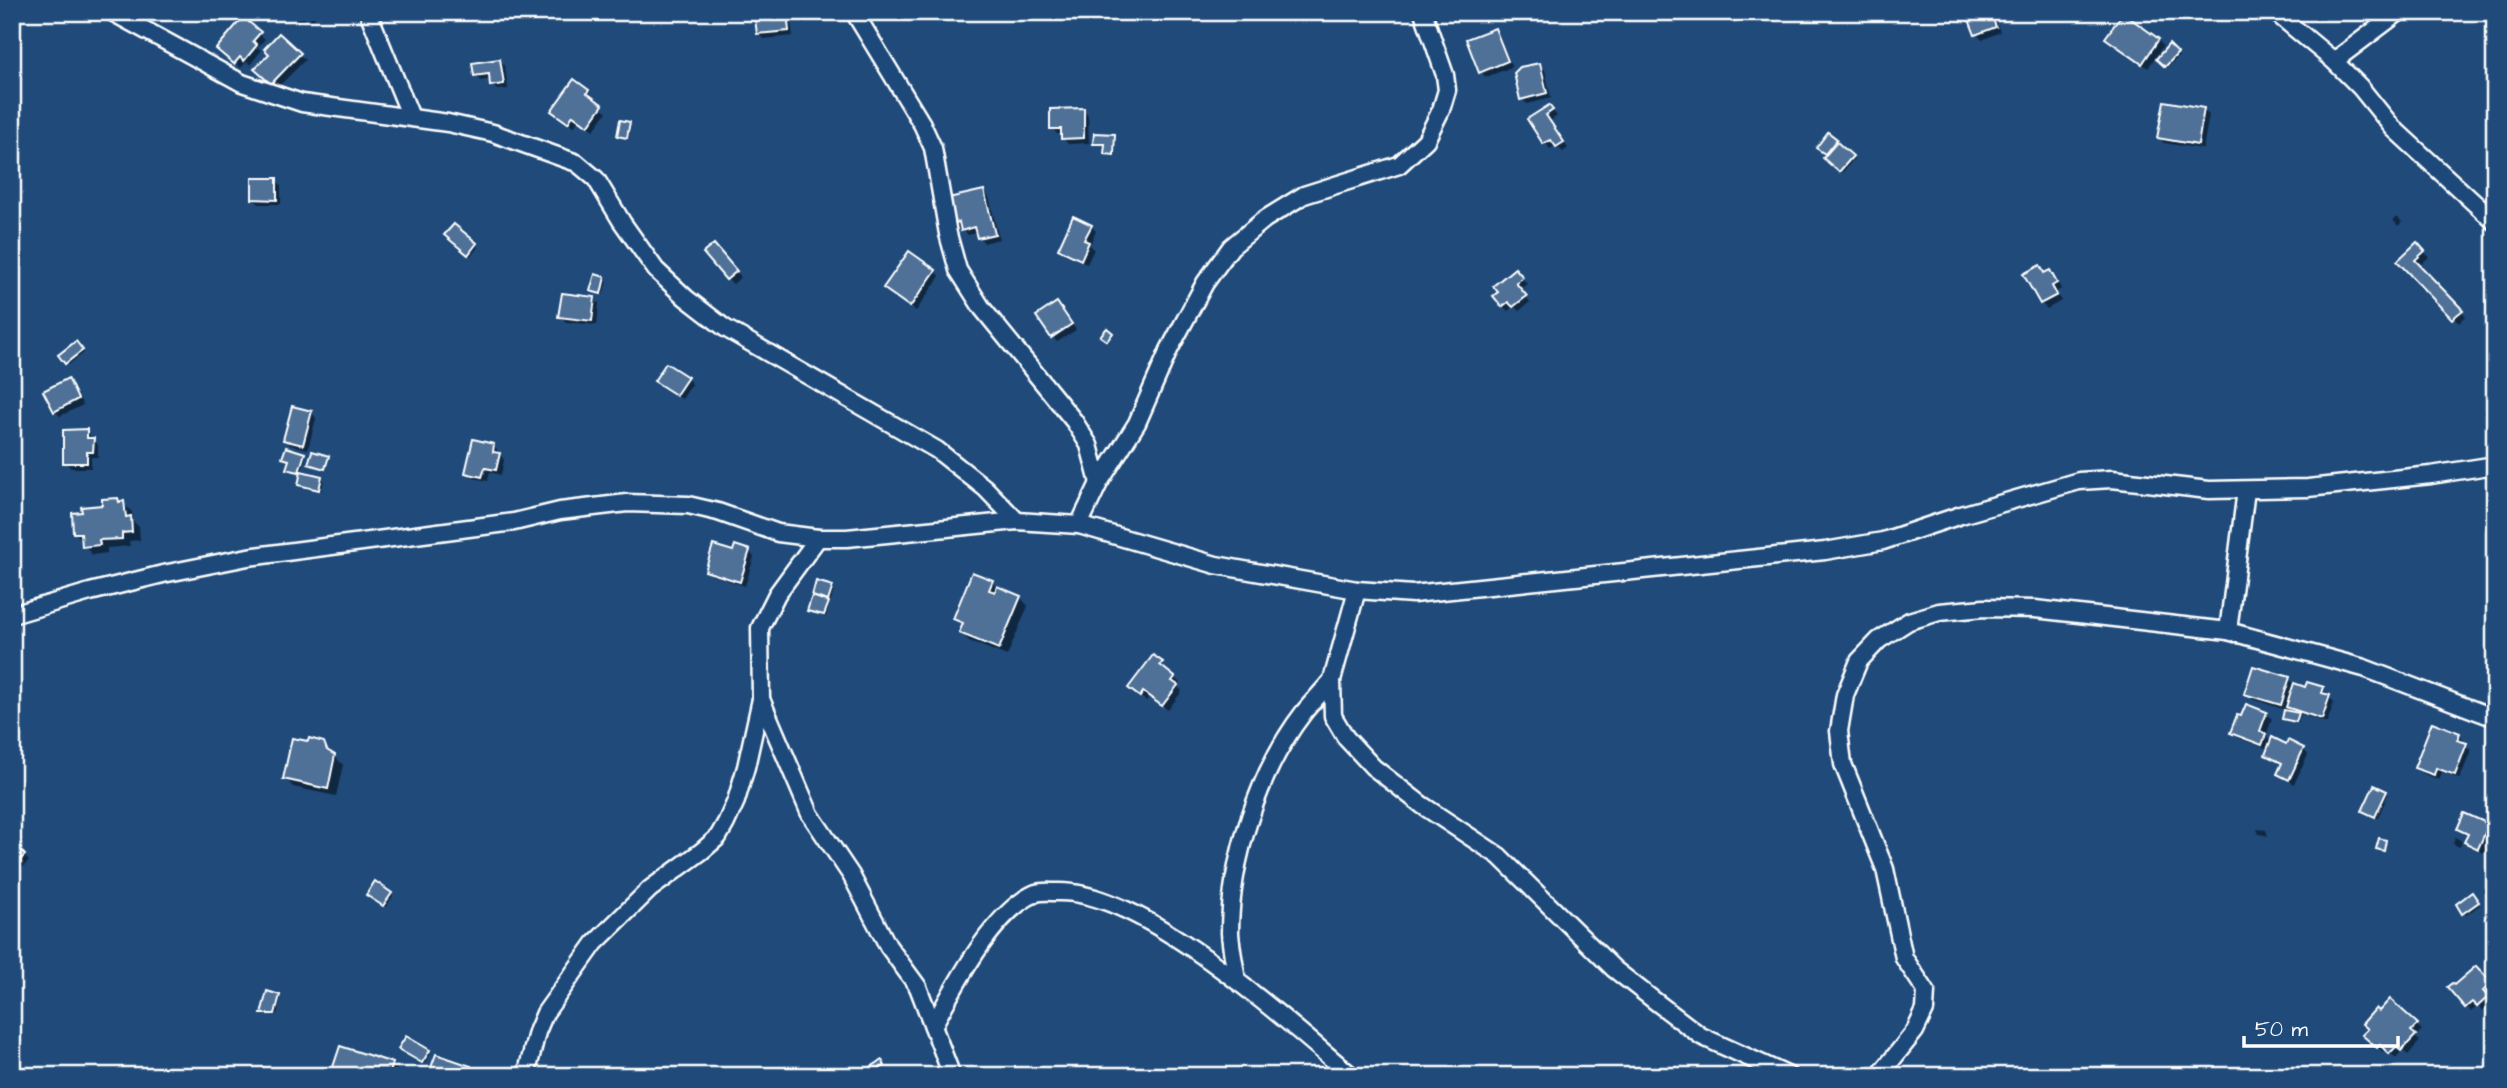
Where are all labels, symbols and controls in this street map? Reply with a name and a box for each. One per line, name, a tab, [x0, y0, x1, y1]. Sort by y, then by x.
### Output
scale bar	[2244, 1004, 2398, 1048]
text: 50 m	[2255, 1015, 2309, 1044]

